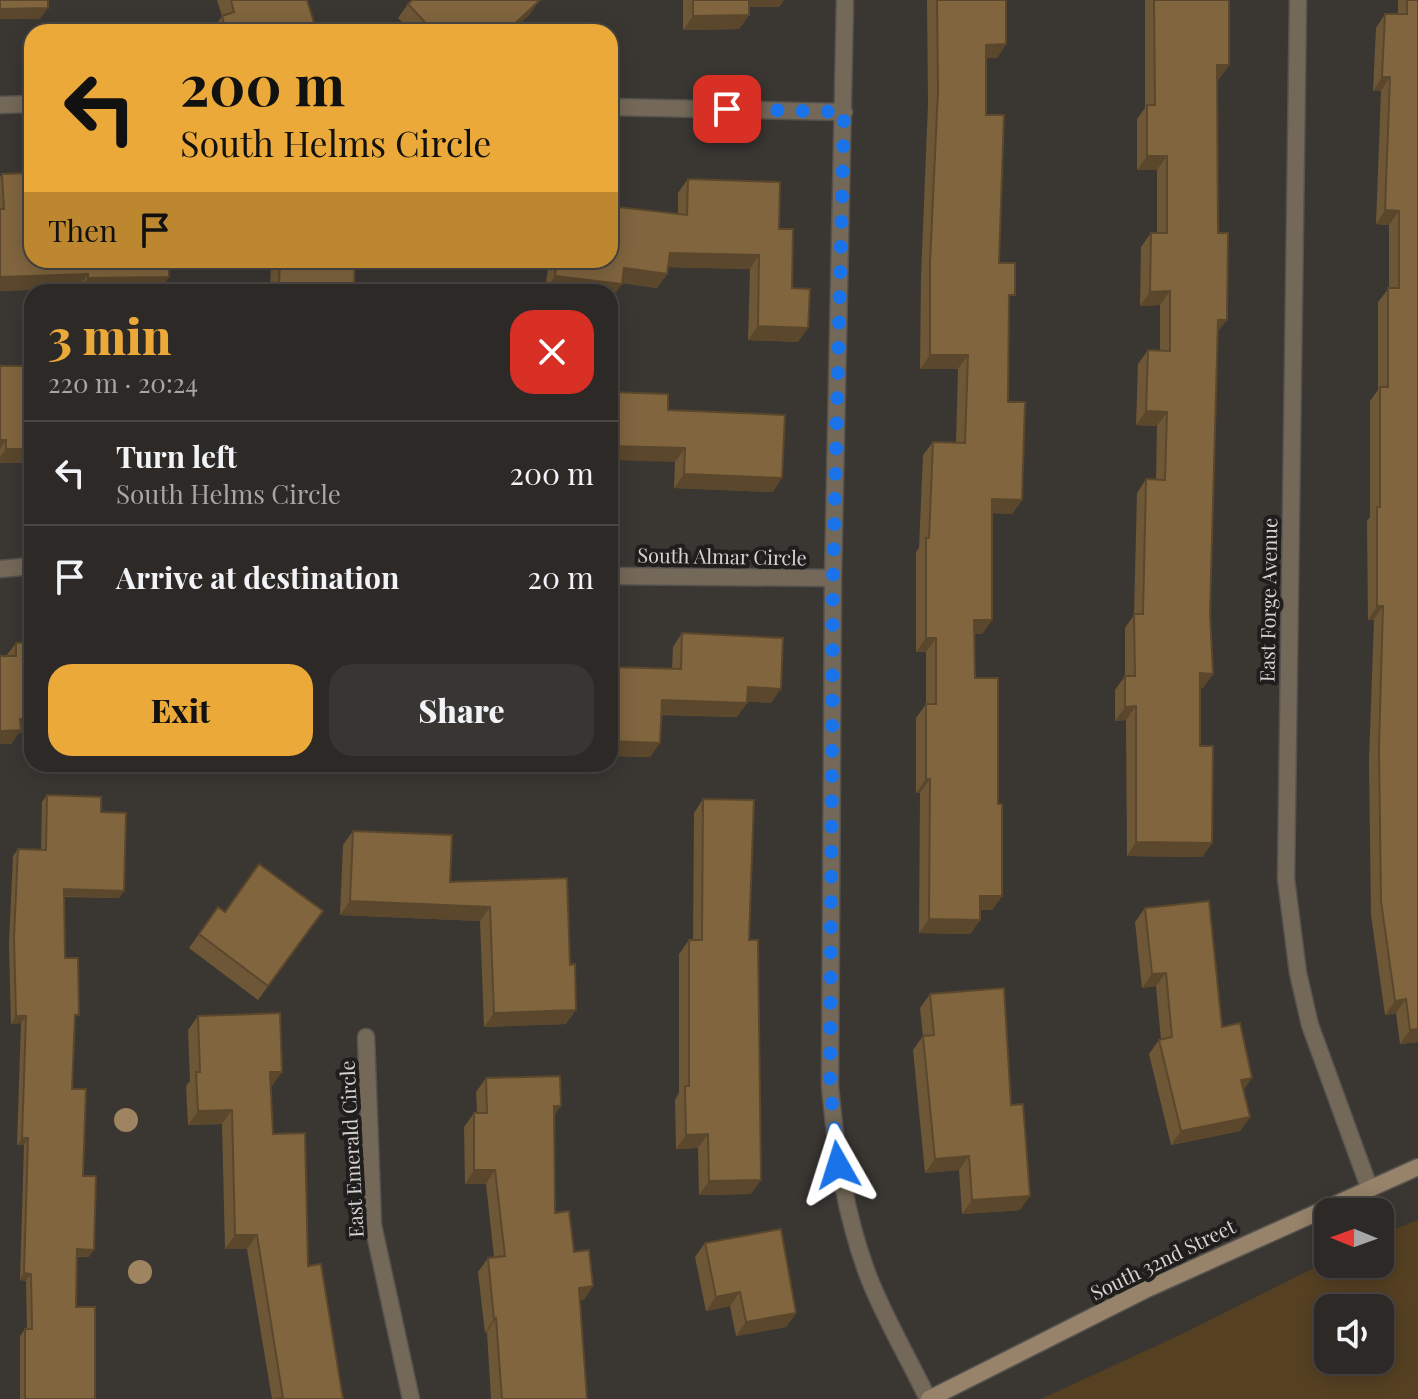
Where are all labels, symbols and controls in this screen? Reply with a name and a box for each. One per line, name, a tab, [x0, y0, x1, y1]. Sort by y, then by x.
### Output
text: 200 m	[180, 46, 345, 121]
icon: left	[48, 56, 152, 160]
pin	[693, 75, 761, 143]
icon: arrive	[705, 87, 749, 131]
text: South Helms Circle	[180, 118, 491, 166]
icon: arrive	[133, 208, 177, 252]
text: Then	[48, 210, 117, 250]
text: 3 min	[48, 303, 171, 367]
button: close	[510, 310, 594, 394]
text: 220 m · 20:24	[48, 365, 198, 400]
text: Turn left	[116, 436, 237, 476]
icon: left	[48, 451, 92, 495]
text: 200 m	[510, 453, 594, 493]
text: South Helms Circle	[116, 476, 341, 511]
street label: East Forge Avenue	[1253, 518, 1282, 682]
street label: South Almar Circle	[637, 541, 807, 570]
icon: arrive	[48, 555, 92, 599]
text: Arrive at destination	[116, 557, 399, 597]
text: 20 m	[528, 557, 594, 597]
button: Exit	[48, 664, 313, 756]
button: Share	[329, 664, 594, 756]
street label: East Emerald Circle	[332, 1060, 369, 1238]
position arrow	[796, 1123, 880, 1207]
north arrow	[1314, 1198, 1394, 1278]
map controls	[1314, 1198, 1394, 1374]
street label: South 32nd Street	[1085, 1211, 1240, 1305]
button: sound	[1314, 1294, 1394, 1374]

